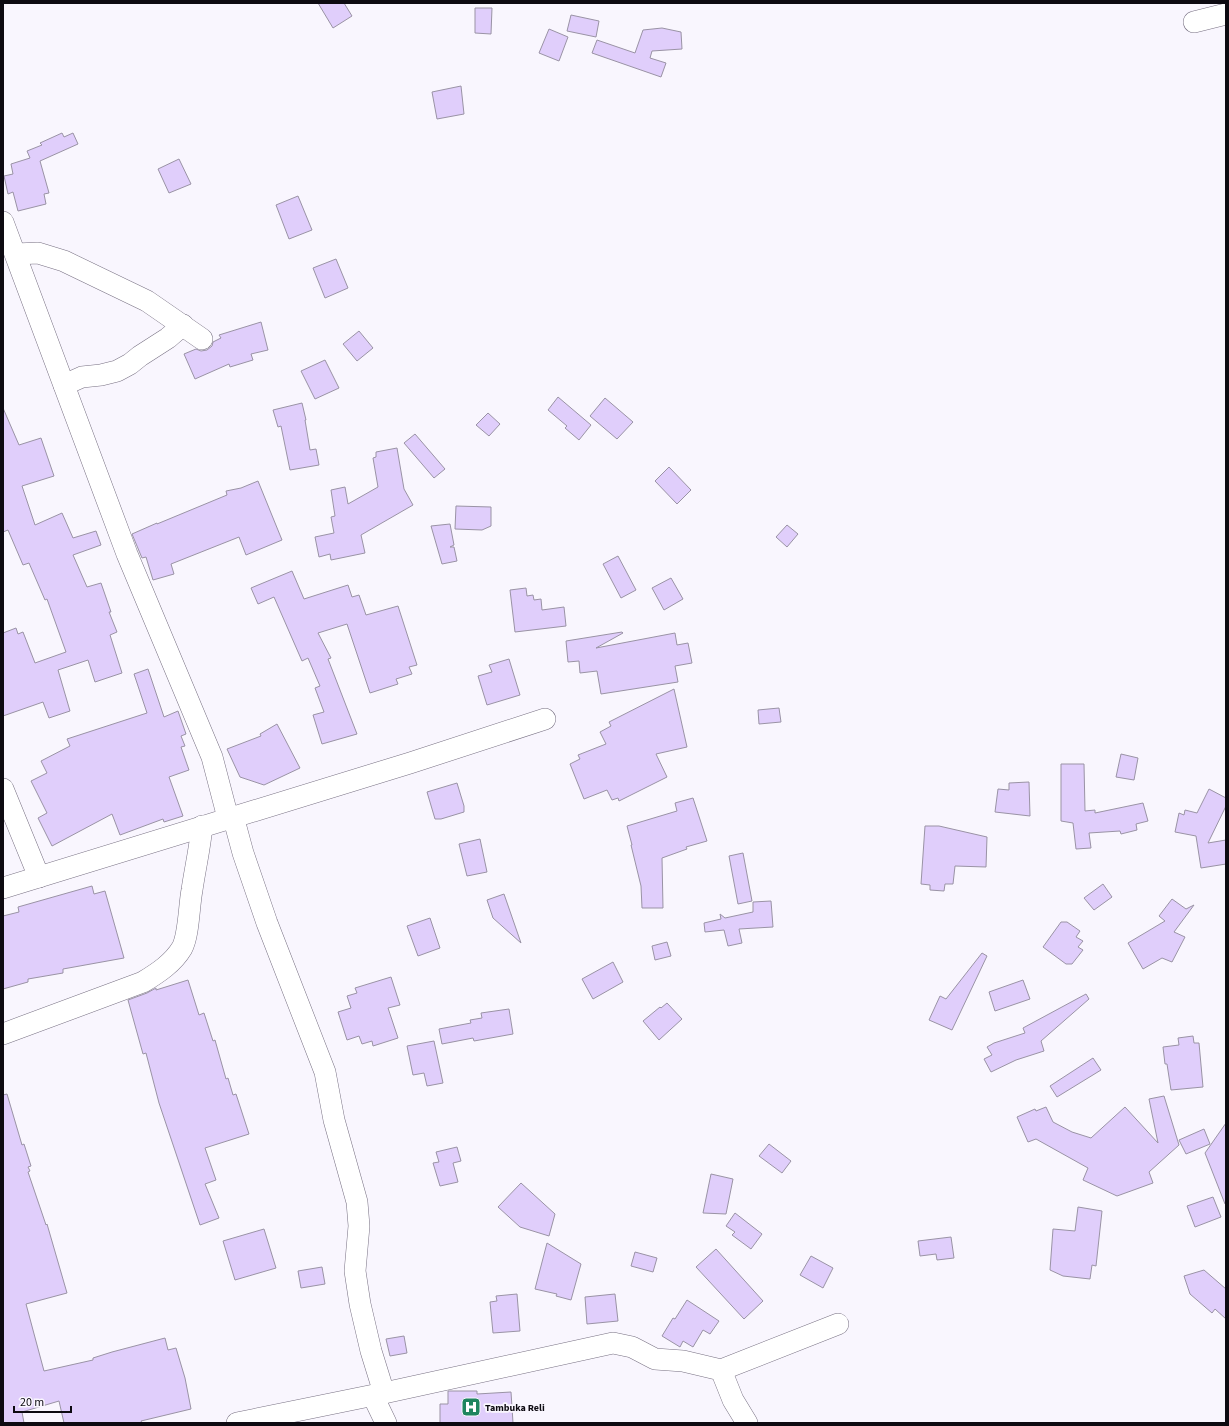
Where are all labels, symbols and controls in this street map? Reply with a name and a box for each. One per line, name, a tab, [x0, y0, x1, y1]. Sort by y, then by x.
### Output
scale bar	[14, 1388, 71, 1414]
text: 20 m	[20, 1394, 44, 1411]
hospital icon: Tambuka Reli	[460, 1396, 482, 1418]
place label: Tambuka Reli	[485, 1401, 545, 1415]

